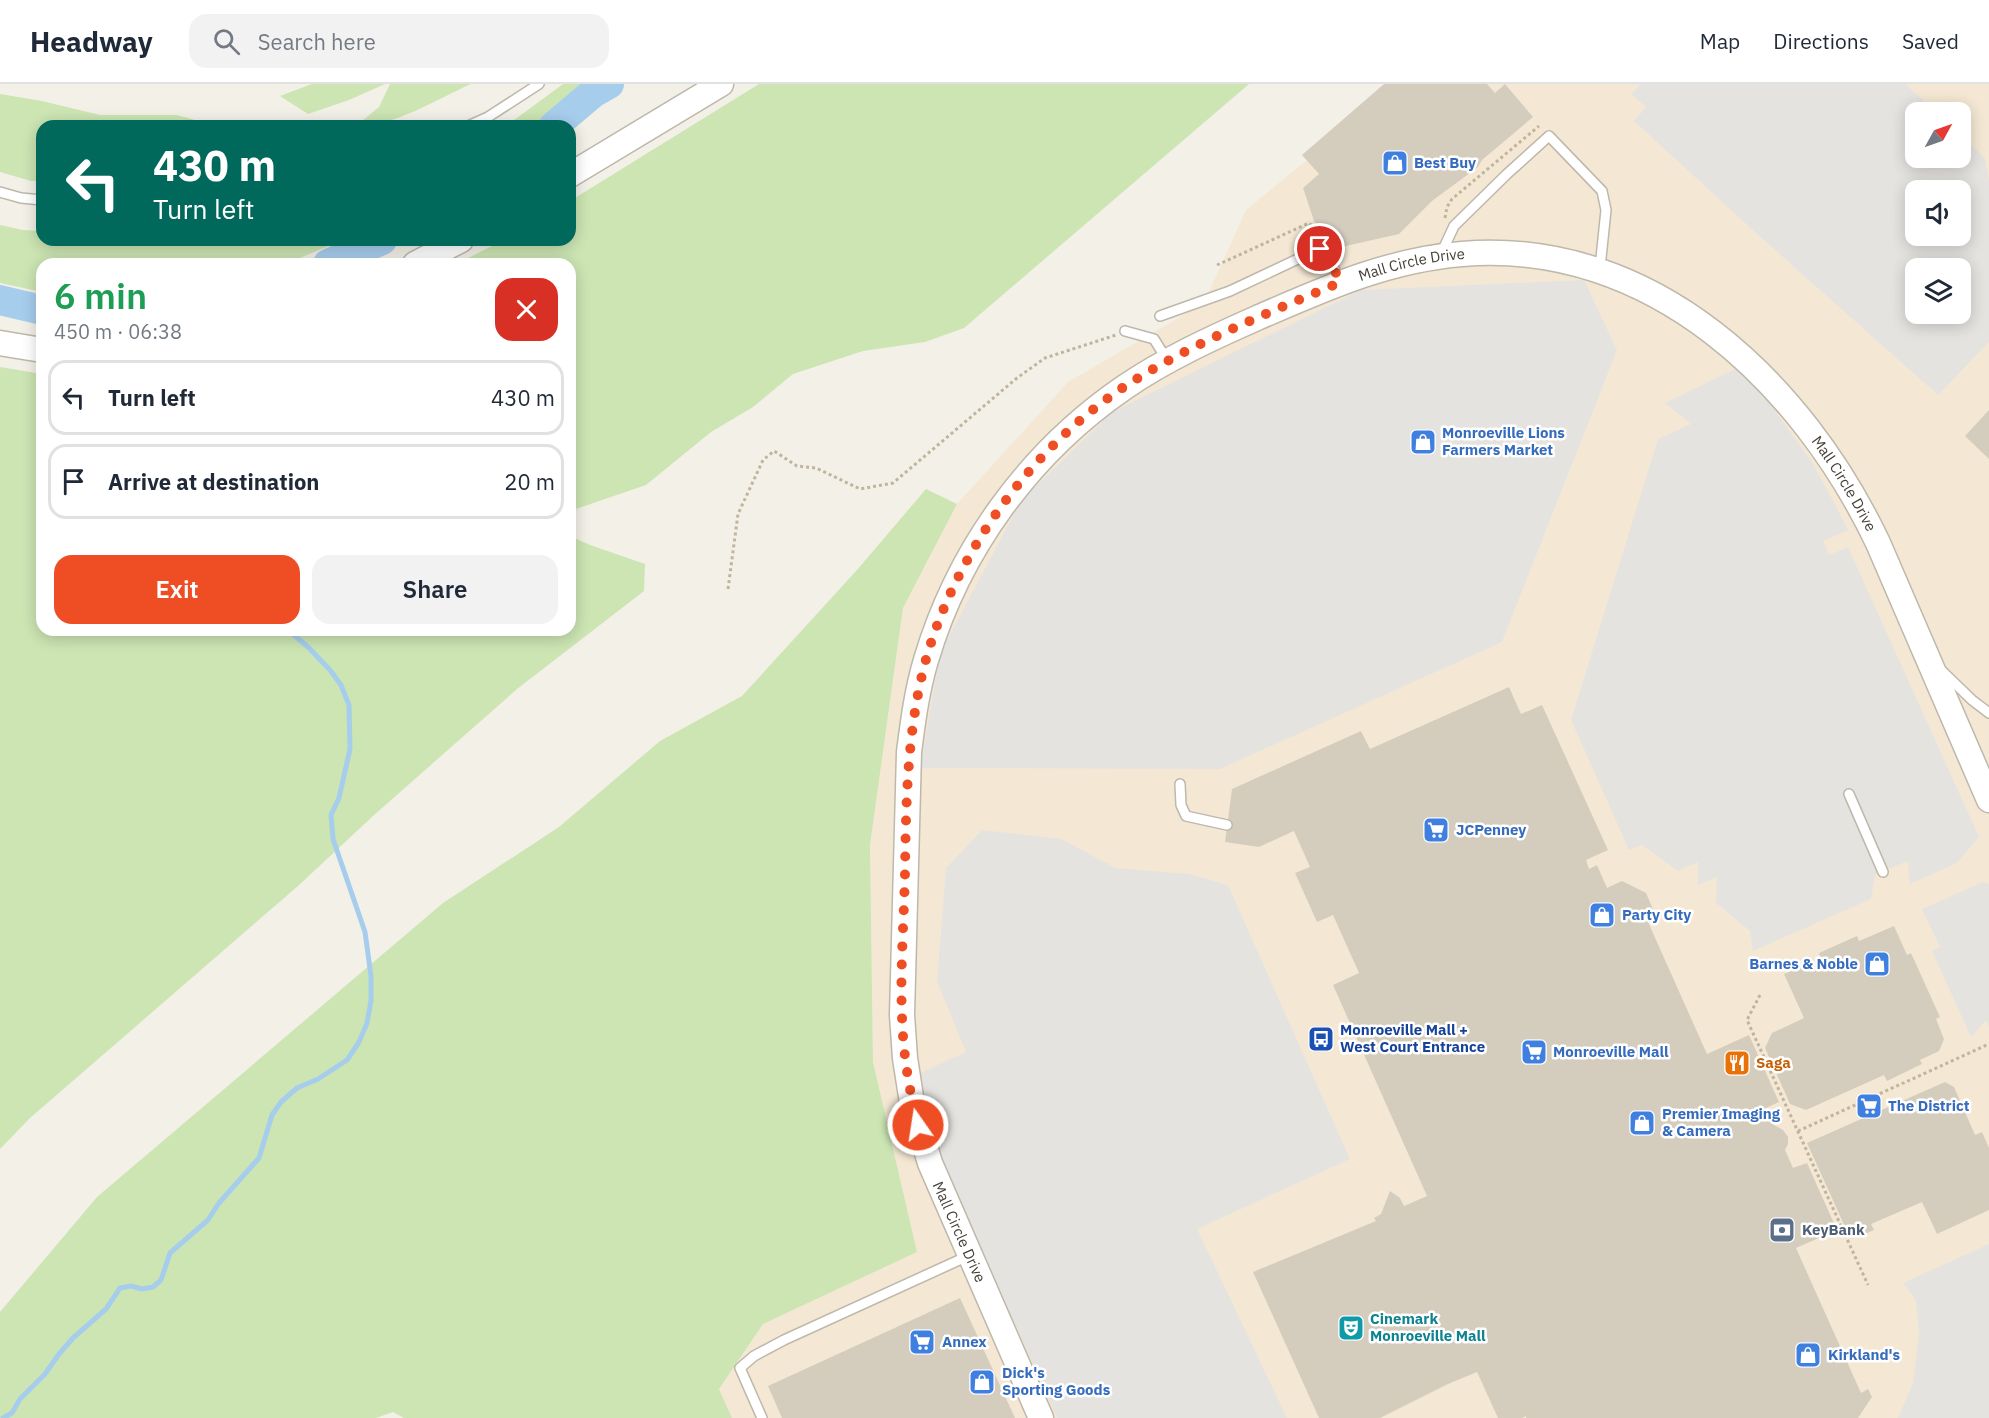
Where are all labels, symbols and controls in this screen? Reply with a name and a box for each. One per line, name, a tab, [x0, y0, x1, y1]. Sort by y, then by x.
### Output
search box	[189, 14, 609, 68]
text: Headway	[30, 23, 153, 60]
icon: search	[210, 25, 243, 58]
text: Search here	[258, 27, 376, 56]
text: Map	[1700, 27, 1740, 55]
text: Directions	[1773, 27, 1869, 55]
text: Saved	[1902, 27, 1959, 55]
north arrow	[1905, 102, 1971, 168]
map controls	[1905, 102, 1971, 324]
text: 430 m	[153, 138, 276, 193]
icon: left	[54, 144, 132, 222]
shop icon: Best Buy	[1380, 148, 1410, 178]
place label: Best Buy	[1414, 153, 1476, 172]
button: sound	[1905, 180, 1971, 246]
text: Turn left	[153, 191, 254, 226]
pin	[1294, 223, 1345, 274]
icon: arrive	[1303, 232, 1336, 265]
street label: Mall Circle Drive	[1356, 244, 1466, 285]
button: layers	[1905, 258, 1971, 324]
text: 6 min	[54, 272, 147, 319]
button: close	[495, 278, 558, 341]
text: 450 m · 06:38	[54, 318, 182, 345]
icon: left	[57, 381, 90, 414]
text: Turn left	[108, 383, 196, 412]
text: 430 m	[491, 383, 555, 412]
place label: Monroeville Lions Farmers Market	[1442, 423, 1565, 459]
shop icon: Monroeville Lions Farmers Market	[1408, 427, 1438, 457]
street label: Mall Circle Drive	[1808, 432, 1881, 534]
icon: arrive	[57, 465, 90, 498]
text: Arrive at destination	[108, 467, 319, 496]
text: 20 m	[504, 467, 555, 496]
button: Exit	[54, 555, 300, 624]
button: Share	[312, 555, 558, 624]
supermarket icon: JCPenney	[1421, 815, 1451, 845]
place label: JCPenney	[1456, 820, 1526, 839]
shop icon: Party City	[1587, 900, 1617, 930]
place label: Party City	[1622, 905, 1691, 924]
shop icon: Barnes & Noble	[1862, 949, 1892, 979]
place label: Barnes & Noble	[1749, 954, 1858, 973]
place label: Monroeville Mall + West Court Entrance	[1340, 1020, 1485, 1056]
bus stop icon: Monroeville Mall + West Court Entrance	[1306, 1024, 1336, 1054]
supermarket icon: Monroeville Mall	[1519, 1037, 1549, 1067]
place label: Monroeville Mall	[1553, 1042, 1669, 1061]
restaurant icon: Saga	[1722, 1048, 1752, 1078]
place label: Saga	[1756, 1053, 1791, 1072]
supermarket icon: The District	[1854, 1091, 1884, 1121]
position arrow	[886, 1093, 950, 1157]
place label: The District	[1888, 1096, 1970, 1115]
place label: Premier Imaging & Camera	[1662, 1104, 1781, 1140]
shop icon: Premier Imaging & Camera	[1627, 1108, 1657, 1138]
street label: Mall Circle Drive	[929, 1178, 990, 1285]
bank icon: KeyBank	[1767, 1215, 1797, 1245]
place label: KeyBank	[1802, 1220, 1865, 1239]
place label: Cinemark Monroeville Mall	[1370, 1309, 1486, 1345]
theatre icon: Cinemark Monroeville Mall	[1336, 1313, 1366, 1343]
supermarket icon: Annex	[907, 1327, 937, 1357]
place label: Annex	[942, 1332, 987, 1351]
shop icon: Kirkland's	[1793, 1340, 1823, 1370]
place label: Kirkland's	[1828, 1345, 1901, 1364]
place label: Dick's Sporting Goods	[1002, 1363, 1111, 1399]
shop icon: Dick's Sporting Goods	[967, 1367, 997, 1397]

